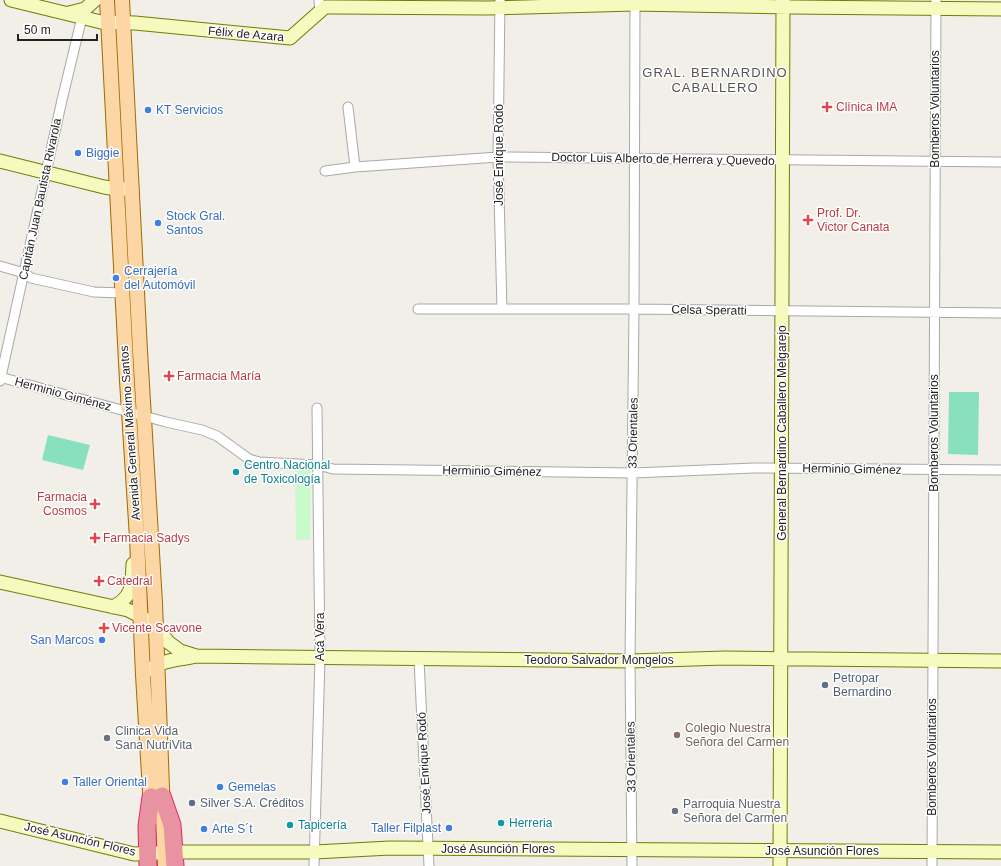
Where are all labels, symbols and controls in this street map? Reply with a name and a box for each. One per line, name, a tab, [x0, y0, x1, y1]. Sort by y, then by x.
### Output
scale bar	[18, 16, 97, 42]
text: 50 m	[24, 23, 51, 37]
street label: Félix de Azara	[208, 24, 285, 44]
street label: Bomberos Voluntarios	[928, 50, 942, 168]
district label: GRAL. BERNARDINO CABALLERO	[642, 65, 788, 95]
place label: Clínica IMA	[836, 100, 897, 114]
marker: Clínica IMA	[821, 101, 833, 113]
place label: KT Servicios	[156, 103, 223, 117]
street label: José Enrique Rodó	[492, 104, 506, 206]
marker: KT Servicios	[143, 105, 153, 115]
street label: Capitán Juan Bautista Rivarola	[16, 117, 64, 281]
place label: Biggie	[86, 146, 120, 160]
marker: Biggie	[73, 148, 83, 158]
street label: Doctor Luis Alberto de Herrera y Quevedo	[551, 150, 775, 168]
place label: Prof. Dr. Victor Canata	[817, 206, 890, 234]
place label: Stock Gral. Santos	[166, 209, 225, 237]
marker: Prof. Dr. Victor Canata	[802, 214, 814, 226]
marker: Stock Gral. Santos	[153, 218, 163, 228]
place label: Cerrajería del Automóvil	[124, 264, 195, 292]
marker: Cerrajería del Automóvil	[111, 273, 121, 283]
street label: Celsa Speratti	[671, 302, 747, 318]
street label: General Bernardino Caballero Melgarejo	[775, 325, 789, 541]
street label: Avenida General Máximo Santos	[117, 345, 143, 521]
place label: Farmacia María	[177, 369, 261, 383]
marker: Farmacia María	[164, 371, 174, 381]
street label: Herminio Giménez	[13, 374, 113, 414]
street label: Bomberos Voluntarios	[927, 374, 941, 492]
street label: 33 Orientales	[625, 397, 641, 469]
place label: Centro Nacional de Toxicología	[244, 458, 330, 486]
street label: Herminio Giménez	[802, 461, 902, 477]
street label: Herminio Giménez	[442, 463, 542, 479]
marker: Centro Nacional de Toxicología	[231, 467, 241, 477]
place label: Farmacia Cosmos	[37, 490, 87, 518]
marker: Farmacia Cosmos	[90, 499, 100, 509]
place label: Farmacia Sadys	[103, 531, 190, 545]
marker: Farmacia Sadys	[90, 533, 100, 543]
place label: Catedral	[107, 574, 152, 588]
marker: Catedral	[94, 576, 104, 586]
street label: Acá Vera	[313, 612, 327, 661]
place label: Vicente Scavone	[112, 621, 202, 635]
marker: Vicente Scavone	[99, 623, 109, 633]
place label: San Marcos	[30, 633, 94, 647]
marker: San Marcos	[97, 635, 107, 645]
street label: Teodoro Salvador Mongelos	[524, 653, 674, 667]
place label: Petropar Bernardino	[833, 671, 892, 699]
marker: Petropar Bernardino	[820, 680, 830, 690]
street label: Bomberos Voluntarios	[925, 698, 939, 816]
street label: José Enrique Rodó	[414, 711, 434, 814]
street label: 33 Orientales	[623, 721, 639, 793]
place label: Colegio Nuestra Señora del Carmen	[685, 721, 789, 749]
place label: Clinica Vida Sana NutriVita	[115, 724, 192, 752]
marker: Colegio Nuestra Señora del Carmen	[672, 730, 682, 740]
marker: Clinica Vida Sana NutriVita	[102, 733, 112, 743]
place label: Taller Oriental	[73, 775, 147, 789]
marker: Taller Oriental	[60, 777, 70, 787]
place label: Gemelas	[228, 780, 276, 794]
marker: Gemelas	[215, 782, 225, 792]
place label: Silver S.A. Créditos	[200, 796, 304, 810]
place label: Parroquia Nuestra Señora del Carmen	[683, 797, 787, 825]
marker: Silver S.A. Créditos	[187, 798, 197, 808]
marker: Parroquia Nuestra Señora del Carmen	[670, 806, 680, 816]
place label: Herreria	[509, 816, 553, 830]
place label: Tapicería	[298, 818, 347, 832]
marker: Herreria	[496, 818, 506, 828]
street label: José Asunción Flores	[23, 819, 137, 859]
marker: Tapicería	[285, 820, 295, 830]
place label: Taller Filplast	[371, 821, 442, 835]
place label: Arte S´t	[212, 822, 253, 836]
marker: Taller Filplast	[444, 823, 454, 833]
marker: Arte S´t	[199, 824, 209, 834]
street label: José Asunción Flores	[441, 842, 555, 856]
street label: José Asunción Flores	[765, 844, 879, 858]

